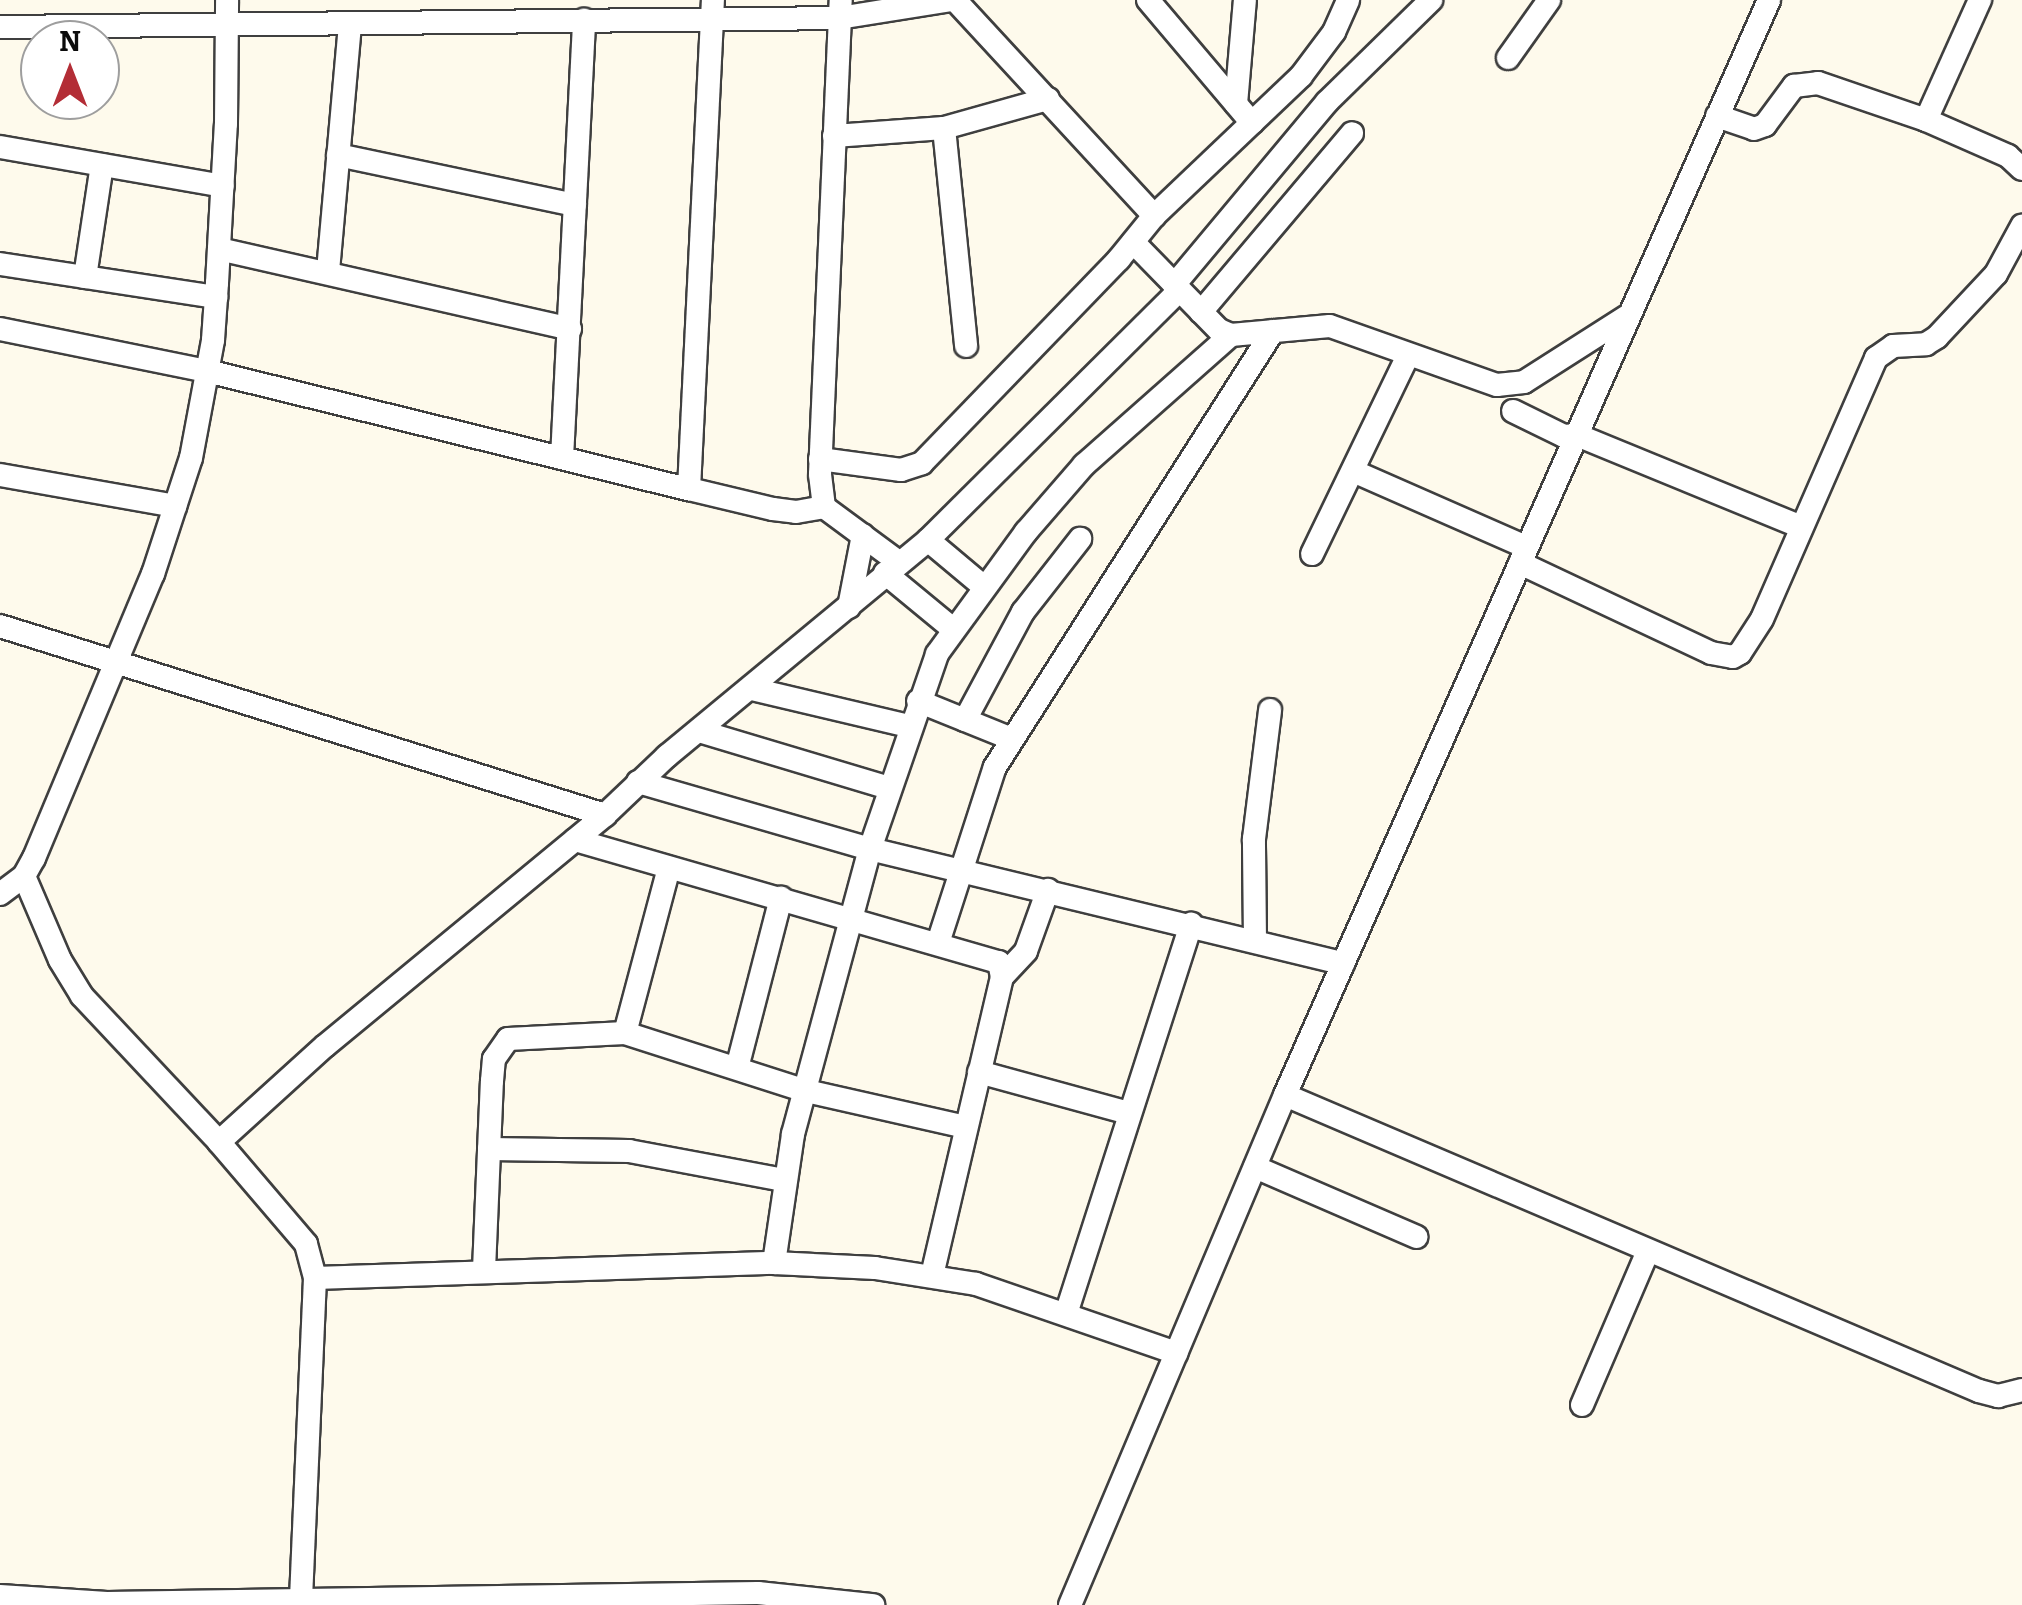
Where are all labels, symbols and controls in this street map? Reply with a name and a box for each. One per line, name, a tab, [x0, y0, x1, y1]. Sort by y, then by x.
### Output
north arrow	[20, 20, 120, 120]
text: N	[59, 25, 81, 58]

